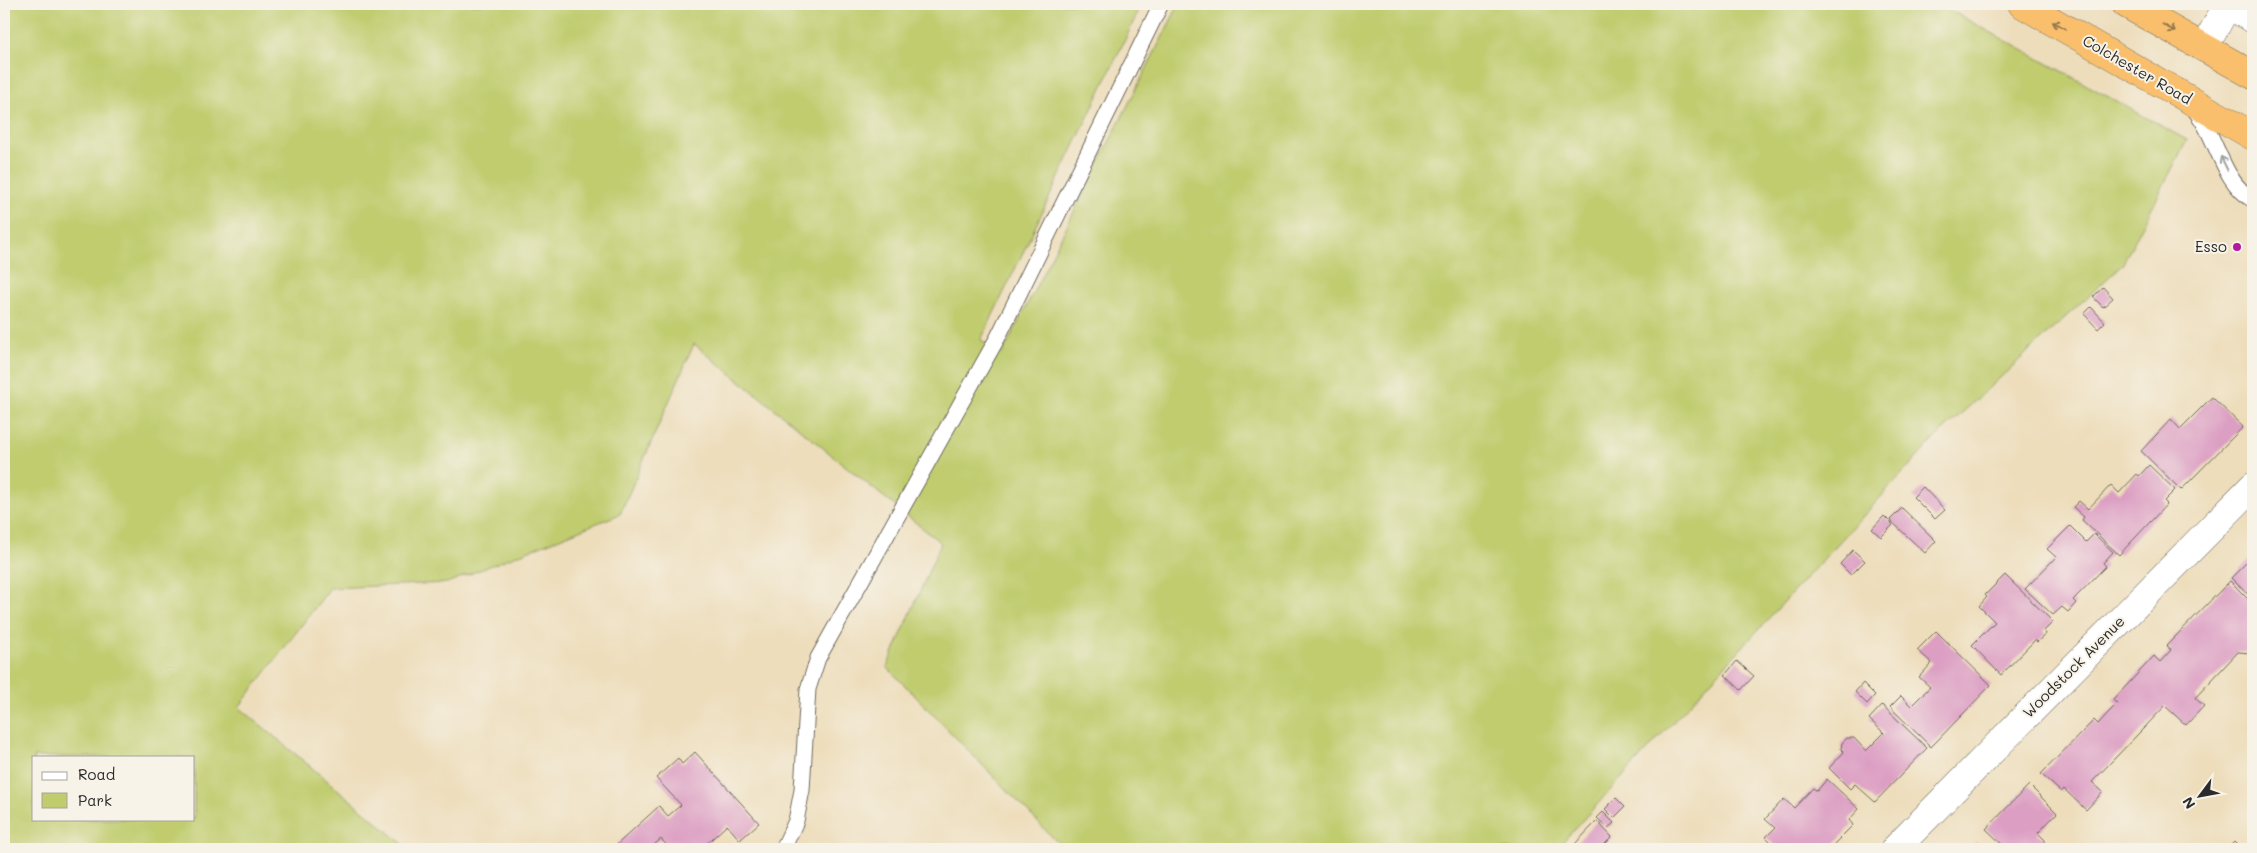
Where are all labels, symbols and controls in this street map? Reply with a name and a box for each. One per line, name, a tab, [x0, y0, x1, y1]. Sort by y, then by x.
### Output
one-way arrow	[2052, 20, 2067, 29]
one-way arrow	[2161, 23, 2176, 33]
street label: Colchester Road	[2079, 30, 2196, 108]
one-way arrow	[2219, 156, 2228, 171]
place label: Esso	[2195, 236, 2227, 256]
marker: Esso	[2231, 241, 2243, 253]
street label: Woodstock Avenue	[2018, 611, 2129, 722]
legend	[32, 756, 195, 820]
text: Road	[78, 764, 115, 784]
north arrow	[2174, 770, 2224, 820]
text: Park	[78, 790, 112, 810]
text: N	[2178, 794, 2199, 813]

